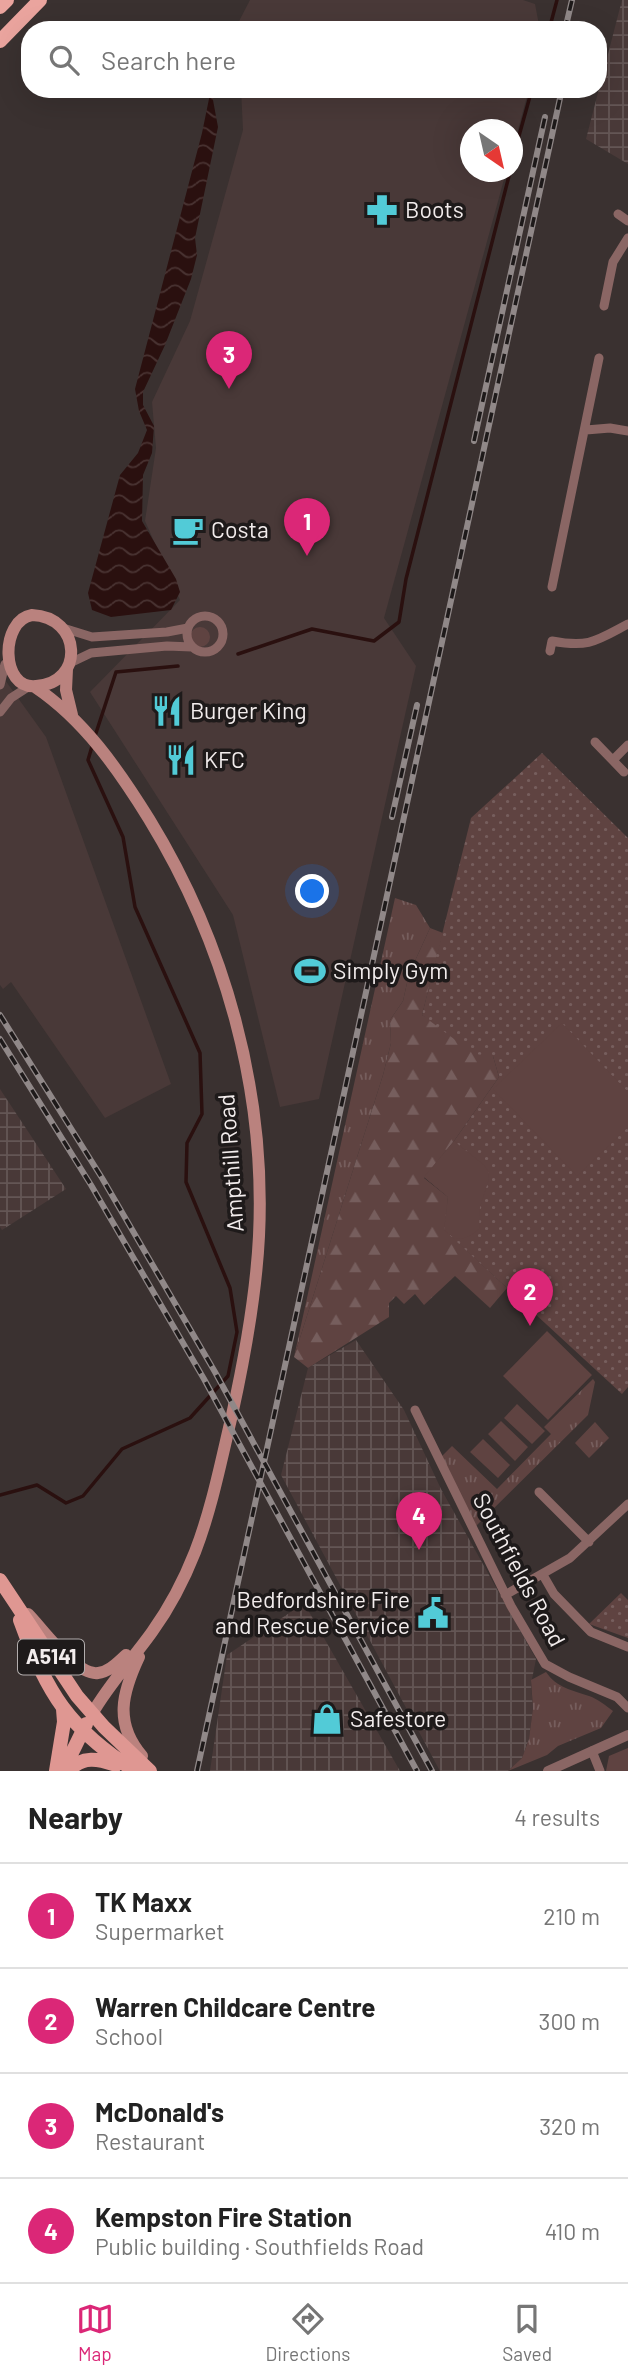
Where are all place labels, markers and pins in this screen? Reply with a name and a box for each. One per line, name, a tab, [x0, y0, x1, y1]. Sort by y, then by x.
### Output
pharmacy icon: Boots	[365, 193, 399, 227]
place label: Boots	[405, 195, 464, 223]
pin: 3	[206, 331, 252, 389]
pin: 1	[284, 498, 330, 556]
cafe icon: Costa	[171, 513, 205, 547]
place label: Costa	[211, 515, 269, 543]
restaurant icon: Burger King	[150, 694, 184, 728]
place label: Burger King	[190, 696, 307, 724]
restaurant icon: KFC	[164, 743, 198, 777]
place label: KFC	[204, 745, 245, 773]
sports icon: Simply Gym	[293, 954, 327, 988]
place label: Simply Gym	[333, 956, 448, 984]
pin: 2	[507, 1268, 553, 1326]
pin: 4	[396, 1492, 442, 1550]
place label: Bedfordshire Fire and Rescue Service	[215, 1585, 410, 1639]
public building icon: Bedfordshire Fire and Rescue Service	[416, 1596, 450, 1630]
shop icon: Safestore	[310, 1702, 344, 1736]
place label: Safestore	[350, 1704, 446, 1732]

